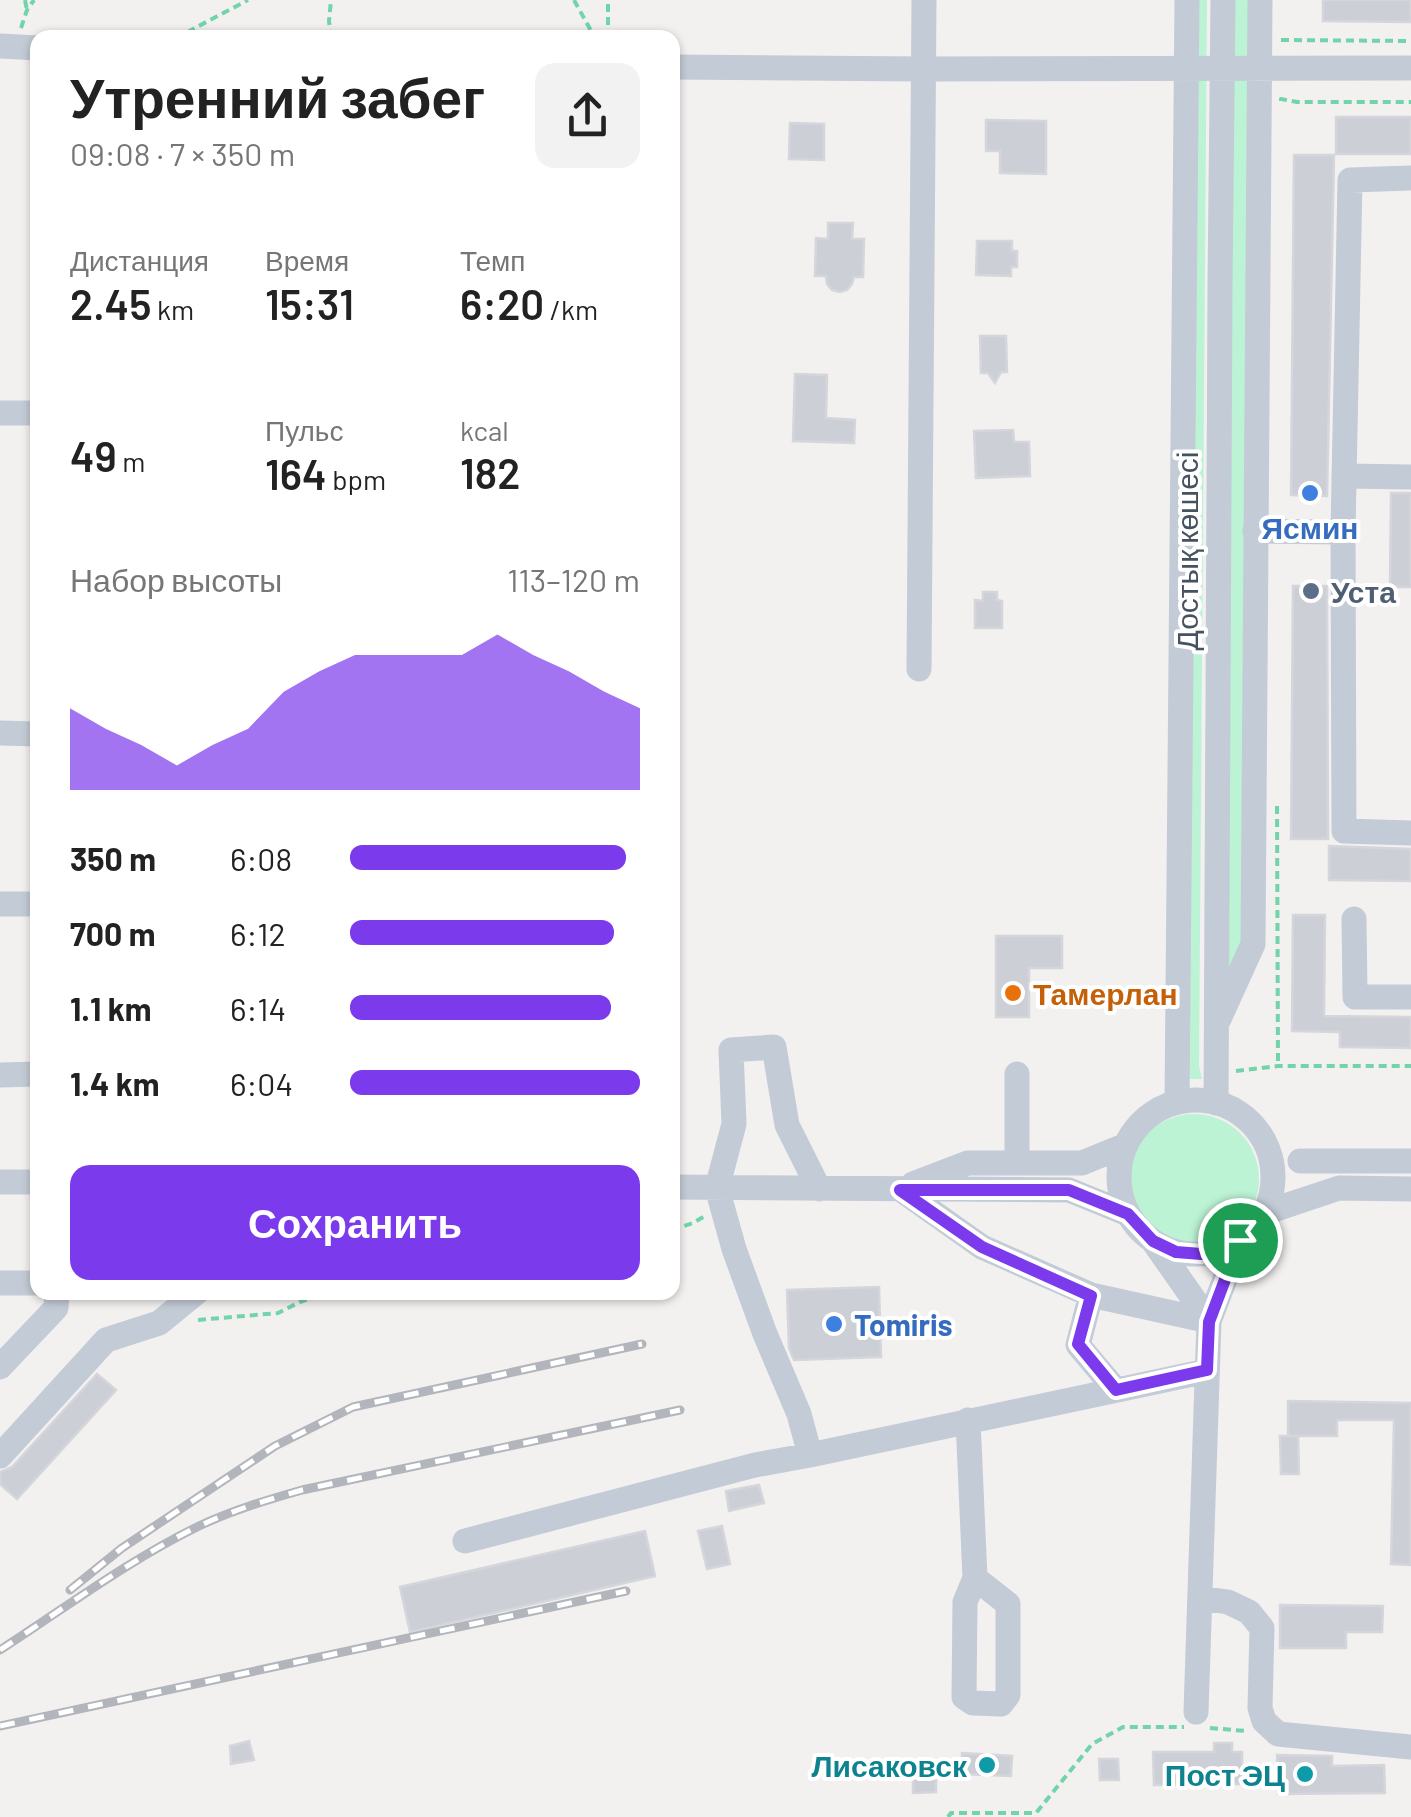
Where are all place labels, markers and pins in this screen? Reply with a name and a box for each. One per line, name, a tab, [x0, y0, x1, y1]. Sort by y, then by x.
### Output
marker: Ясмин	[1299, 482, 1321, 504]
place label: Ясмин	[1261, 509, 1359, 545]
place label: Уста	[1331, 573, 1396, 609]
marker: Уста	[1300, 580, 1322, 602]
place label: Тамерлан	[1033, 975, 1178, 1011]
marker: Тамерлан	[1002, 982, 1024, 1004]
pin	[1198, 1198, 1283, 1283]
place label: Tomiris	[854, 1306, 953, 1342]
marker: Tomiris	[823, 1313, 845, 1335]
place label: Лисаковск	[811, 1747, 968, 1783]
marker: Лисаковск	[976, 1754, 998, 1776]
place label: Пост ЭЦ	[1165, 1756, 1285, 1792]
marker: Пост ЭЦ	[1294, 1763, 1316, 1785]

